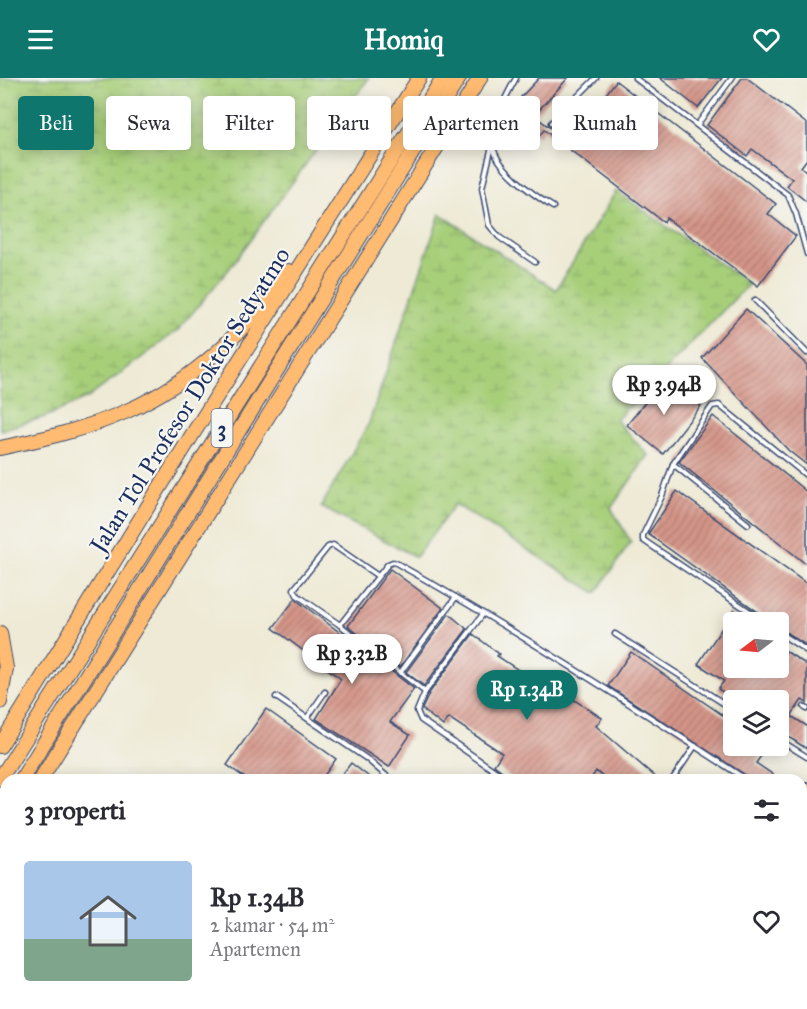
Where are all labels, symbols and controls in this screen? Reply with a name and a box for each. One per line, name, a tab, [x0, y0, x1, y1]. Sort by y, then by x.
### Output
icon: menu	[24, 23, 57, 56]
text: Homiq	[364, 23, 443, 56]
icon: heart	[750, 23, 783, 56]
chip: Beli	[18, 96, 94, 150]
chip: Sewa	[106, 96, 191, 150]
chip: Filter	[203, 96, 295, 150]
chip: Baru	[307, 96, 391, 150]
chip: Apartemen	[403, 96, 540, 150]
chip: Rumah	[552, 96, 658, 150]
street label: Jalan Tol Profesor Doktor Sedyatmo	[82, 242, 297, 561]
pin: Rp 3.94B	[602, 365, 726, 416]
text: Rp 3.94B	[626, 372, 702, 396]
road number: 3	[212, 409, 232, 447]
north arrow	[723, 612, 789, 678]
map controls	[723, 612, 789, 756]
pin: Rp 3.32B	[290, 634, 414, 685]
text: Rp 3.32B	[316, 641, 388, 665]
pin: Rp 1.34B	[465, 670, 589, 721]
text: Rp 1.34B	[491, 677, 563, 701]
button: layers	[723, 690, 789, 756]
text: 3 properti	[24, 794, 126, 826]
icon: filters	[750, 794, 783, 827]
text: Rp 1.34B	[210, 881, 305, 913]
icon: home	[72, 885, 144, 957]
icon: heart	[750, 905, 783, 938]
text: 2 kamar · 54 m²	[210, 913, 334, 937]
text: Apartemen	[210, 937, 301, 961]

